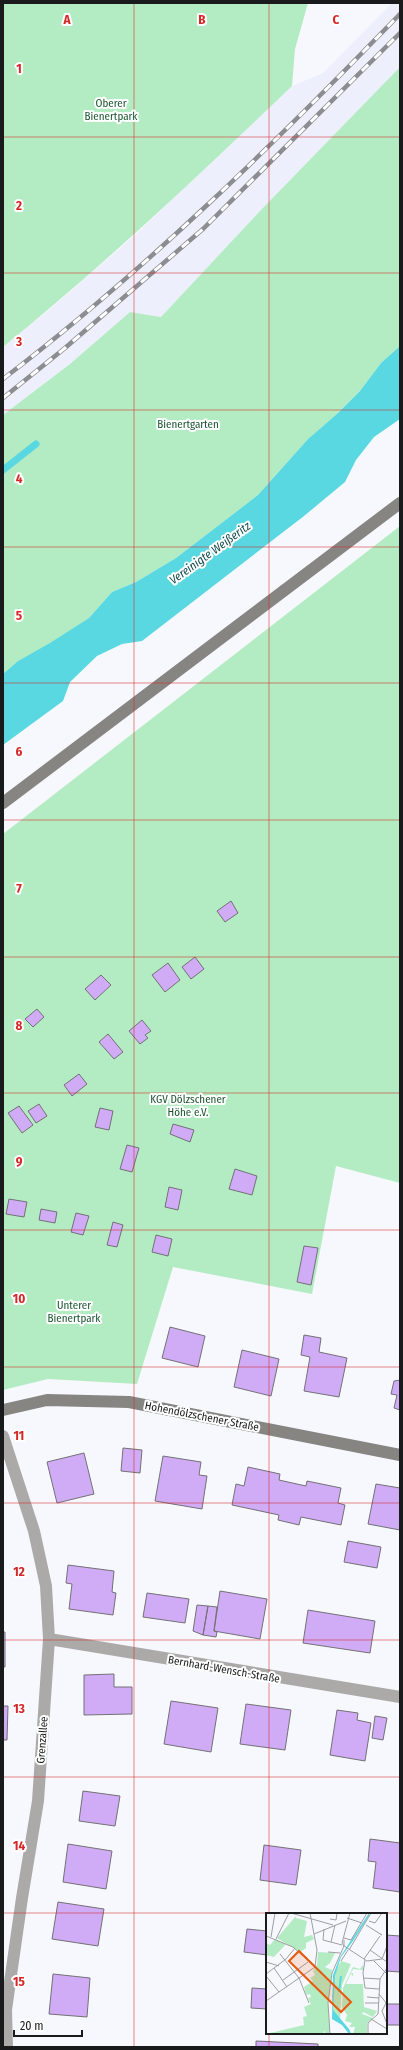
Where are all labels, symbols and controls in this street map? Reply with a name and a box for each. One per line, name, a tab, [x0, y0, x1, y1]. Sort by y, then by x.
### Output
text: A	[62, 12, 71, 27]
text: B	[198, 12, 206, 27]
text: C	[333, 12, 340, 27]
text: 1	[16, 61, 22, 76]
park label: Oberer Bienertpark	[85, 97, 138, 123]
text: 2	[15, 198, 22, 213]
text: 3	[15, 334, 22, 349]
park label: Bienertgarten	[157, 418, 219, 431]
text: 4	[16, 471, 23, 486]
water label: Vereinigte Weißeritz	[167, 519, 254, 587]
text: 5	[16, 608, 22, 623]
text: 6	[16, 744, 23, 759]
text: 7	[16, 881, 22, 896]
text: 8	[16, 1018, 23, 1033]
park label: KGV Dölzschener Höhe e.V.	[150, 1093, 226, 1119]
text: 9	[16, 1154, 23, 1169]
text: 10	[13, 1291, 25, 1306]
park label: Unterer Bienertpark	[48, 1299, 101, 1325]
street label: Hohendölzschener Straße	[144, 1399, 260, 1434]
text: 11	[14, 1428, 24, 1443]
text: 12	[13, 1564, 25, 1579]
street label: Bernhard-Wensch-Straße	[167, 1653, 281, 1686]
text: 13	[13, 1701, 25, 1716]
street label: Grenzallee	[34, 1716, 51, 1764]
text: 14	[13, 1838, 25, 1853]
inset map	[266, 1913, 387, 2034]
text: 15	[13, 1974, 25, 1989]
scale bar	[14, 2012, 82, 2038]
text: 20 m	[20, 2019, 44, 2033]

